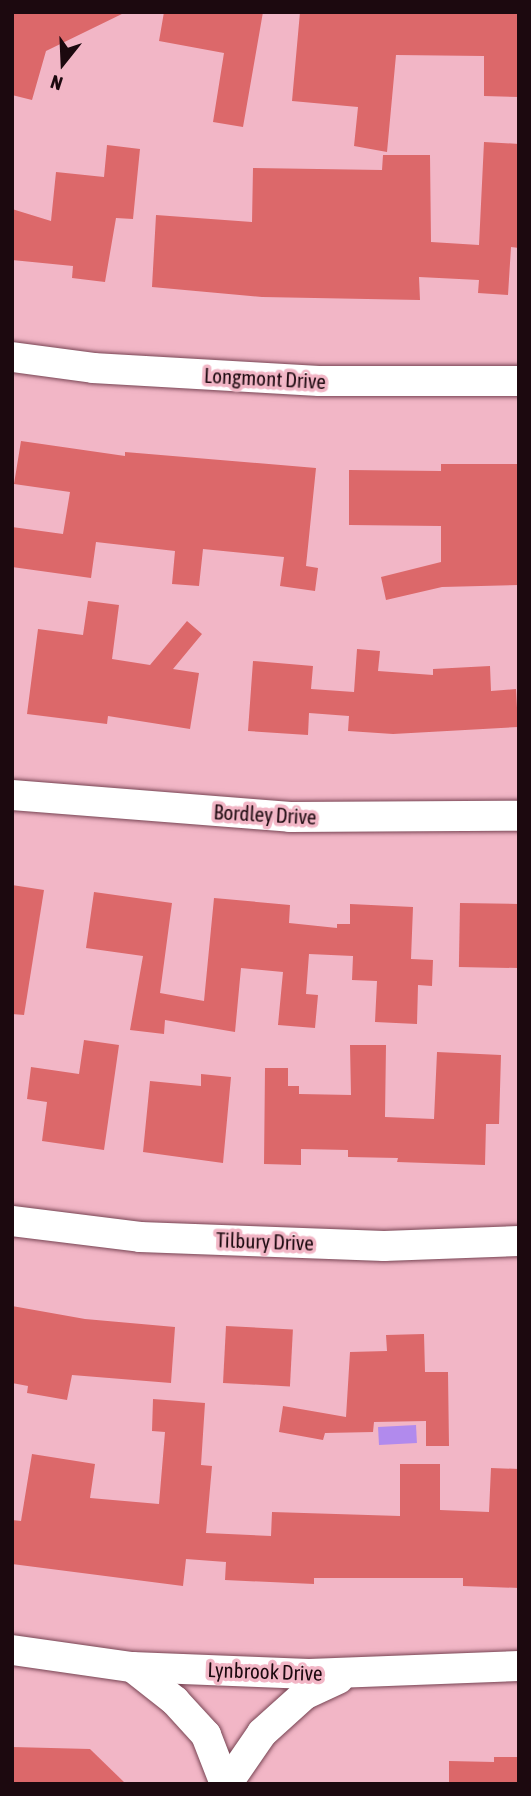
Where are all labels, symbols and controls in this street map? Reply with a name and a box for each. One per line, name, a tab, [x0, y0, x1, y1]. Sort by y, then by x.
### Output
north arrow	[28, 28, 98, 98]
text: N	[48, 71, 65, 95]
street label: Longmont Drive	[203, 362, 327, 394]
street label: Bordley Drive	[213, 799, 317, 829]
street label: Tilbury Drive	[216, 1227, 314, 1255]
street label: Lynbrook Drive	[207, 1656, 323, 1686]

